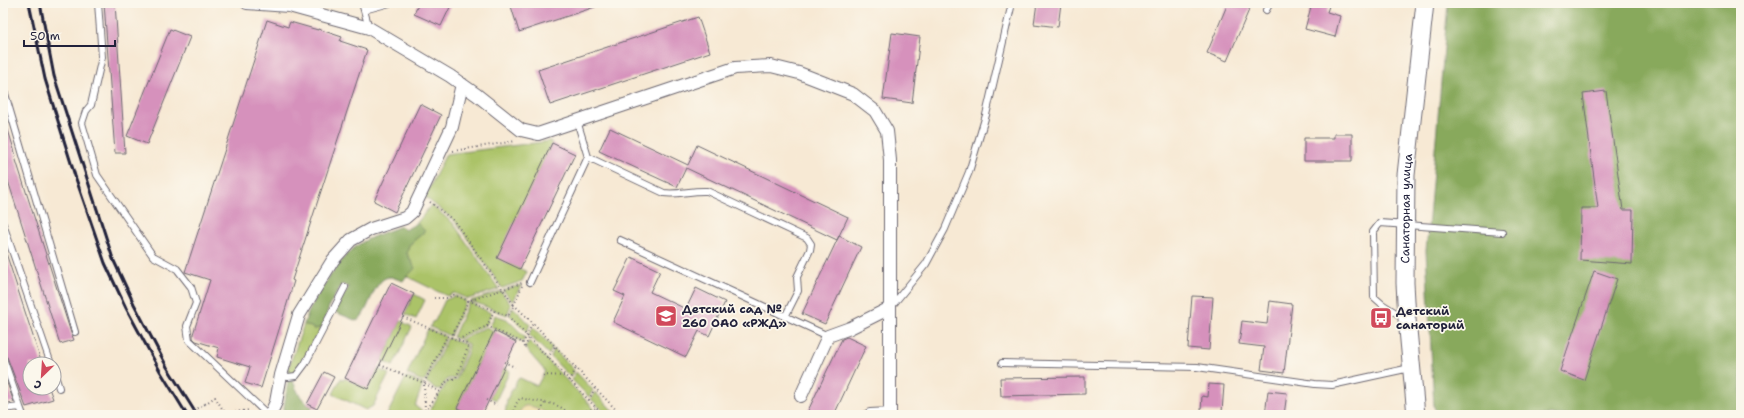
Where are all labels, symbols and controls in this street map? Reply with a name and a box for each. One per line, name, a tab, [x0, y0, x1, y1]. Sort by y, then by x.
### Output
scale bar	[24, 22, 115, 48]
text: 50 m	[30, 28, 60, 44]
street label: Санаторная улица	[1397, 152, 1416, 263]
place label: Детский сад № 260 ОАО «РЖД»	[682, 301, 787, 331]
school or university icon: Детский сад № 260 ОАО «РЖД»	[653, 303, 679, 329]
place label: Детский санаторий	[1396, 303, 1465, 333]
bus stop icon: Детский санаторий	[1368, 305, 1394, 331]
north arrow	[22, 356, 62, 396]
text: С	[32, 376, 44, 393]

